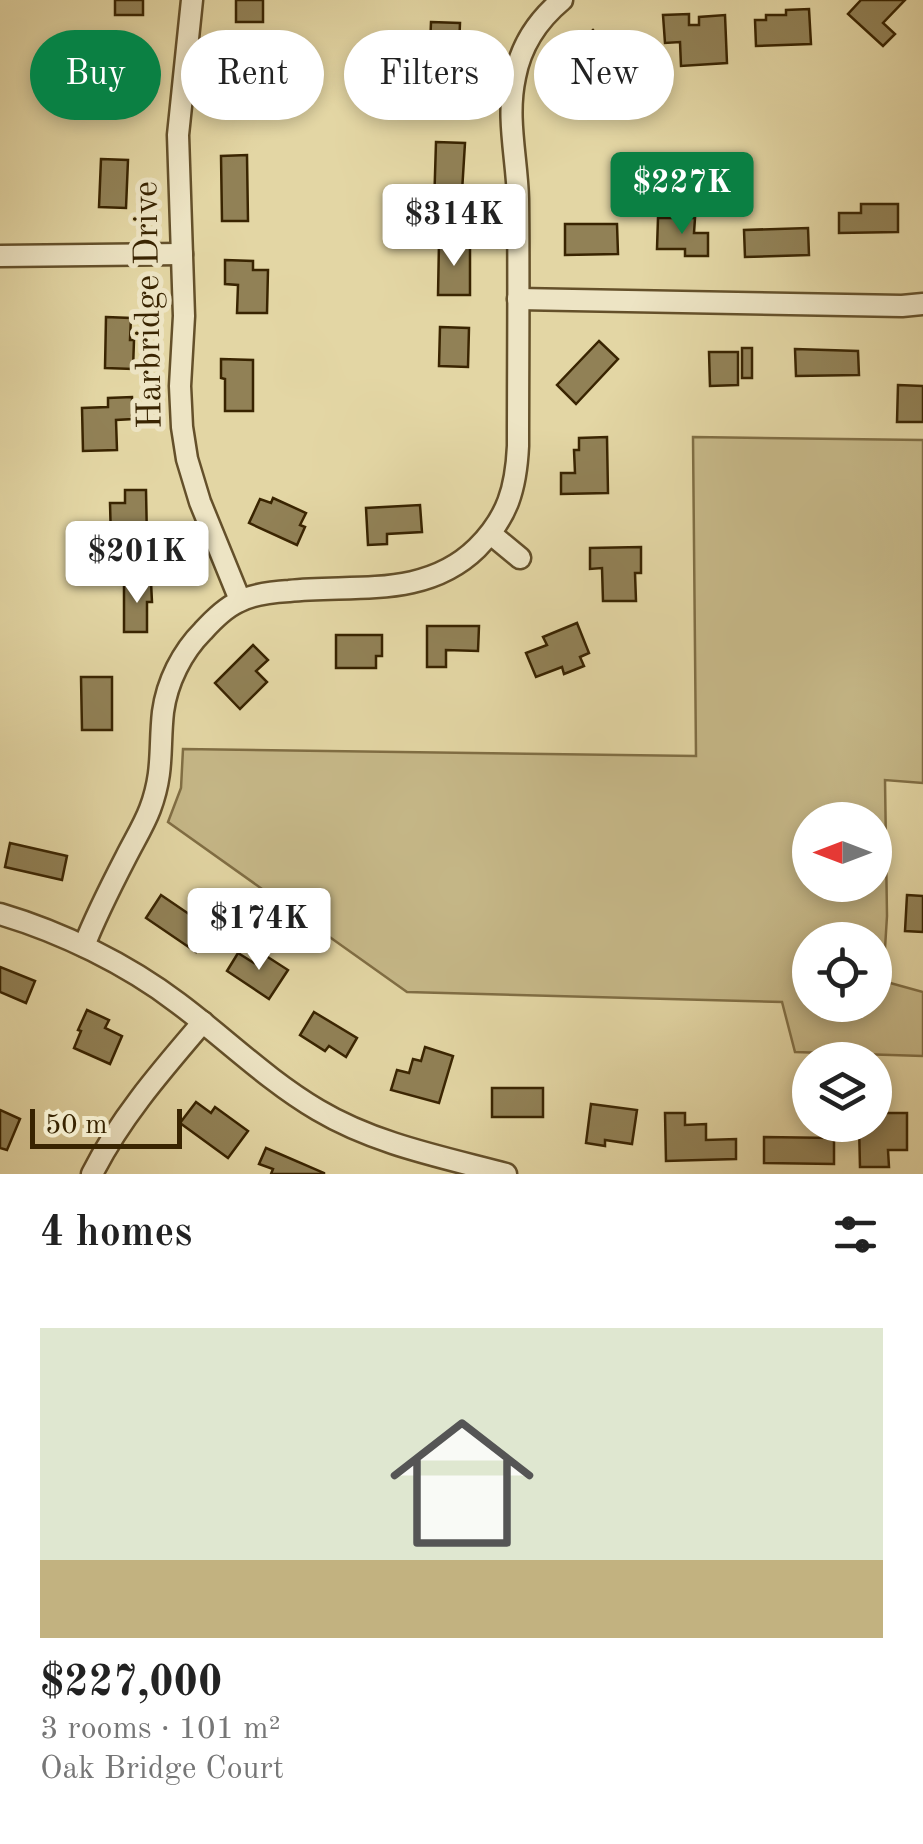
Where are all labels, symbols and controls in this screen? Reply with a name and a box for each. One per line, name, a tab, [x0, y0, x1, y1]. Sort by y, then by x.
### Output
chip: Buy	[30, 30, 161, 120]
chip: Rent	[181, 30, 324, 120]
chip: Filters	[344, 30, 514, 120]
chip: New	[534, 30, 674, 120]
pin: $227K	[612, 152, 752, 237]
text: $227K	[633, 168, 731, 200]
street label: Harbridge Drive	[129, 181, 169, 429]
pin: $314K	[384, 184, 524, 269]
text: $314K	[405, 200, 503, 232]
pin: $201K	[67, 521, 207, 606]
text: $201K	[88, 537, 186, 569]
north arrow	[792, 802, 892, 902]
map controls	[792, 802, 892, 1142]
pin: $174K	[189, 888, 329, 973]
text: $174K	[210, 904, 308, 936]
button: locate	[792, 922, 892, 1022]
button: layers	[792, 1042, 892, 1142]
scale bar	[30, 1104, 182, 1148]
text: 50 m	[45, 1112, 108, 1140]
icon: filters	[828, 1207, 883, 1262]
text: 4 homes	[40, 1213, 192, 1255]
icon: home	[372, 1393, 552, 1573]
text: $227,000	[40, 1663, 222, 1705]
text: 3 rooms · 101 m²	[40, 1714, 281, 1746]
text: Oak Bridge Court	[40, 1754, 284, 1786]

